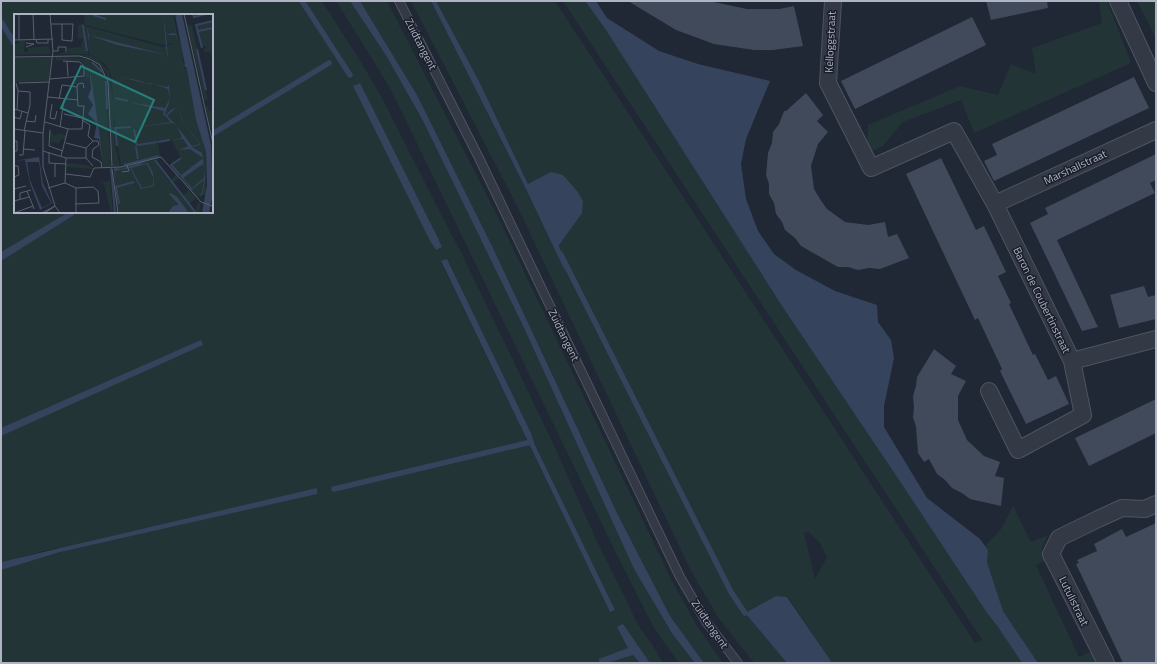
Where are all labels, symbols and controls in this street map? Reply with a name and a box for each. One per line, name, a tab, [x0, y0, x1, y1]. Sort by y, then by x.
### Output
street label: Kelloggstraat	[820, 11, 840, 73]
inset map	[14, 14, 213, 213]
street label: Zuidtangent	[401, 15, 441, 73]
street label: Marshallstraat	[1041, 145, 1109, 189]
street label: Baron de Coubertinstraat	[1009, 244, 1075, 356]
street label: Zuidtangent	[545, 306, 584, 364]
street label: Lutulistraat	[1055, 574, 1093, 629]
street label: Zuidtangent	[688, 596, 732, 652]

